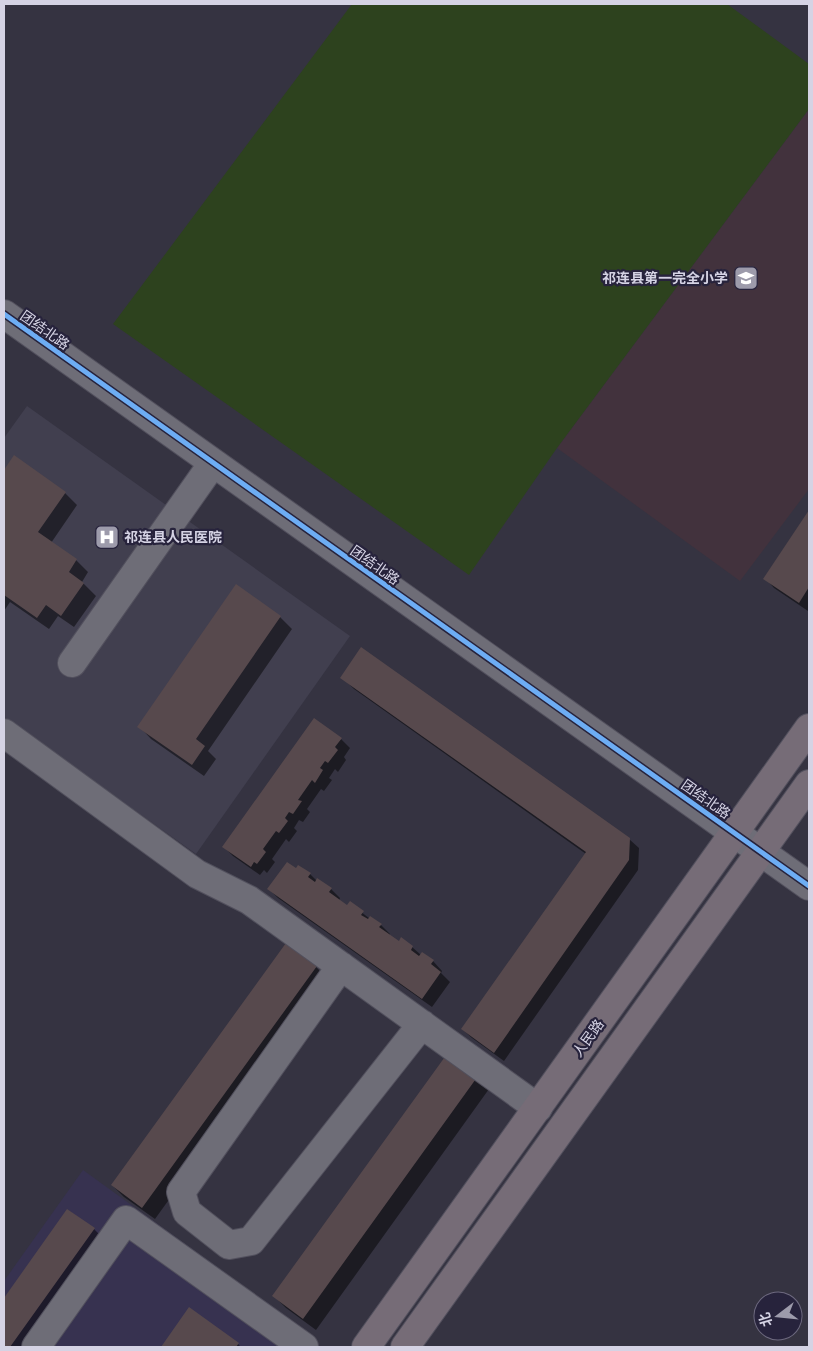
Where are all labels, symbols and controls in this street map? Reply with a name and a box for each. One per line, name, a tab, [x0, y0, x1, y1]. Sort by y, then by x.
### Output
school or university icon: 祁连县第一完全小学	[733, 265, 759, 291]
place label: 祁连县第一完全小学	[602, 270, 728, 286]
street label: 团结北路	[17, 307, 73, 353]
hospital icon: 祁连县人民医院	[94, 524, 120, 550]
place label: 祁连县人民医院	[124, 530, 222, 545]
street label: 团结北路	[347, 542, 403, 588]
street label: 团结北路	[678, 776, 734, 822]
street label: 人民路	[570, 1017, 607, 1060]
north arrow	[753, 1291, 803, 1341]
text: 北	[757, 1311, 775, 1328]

